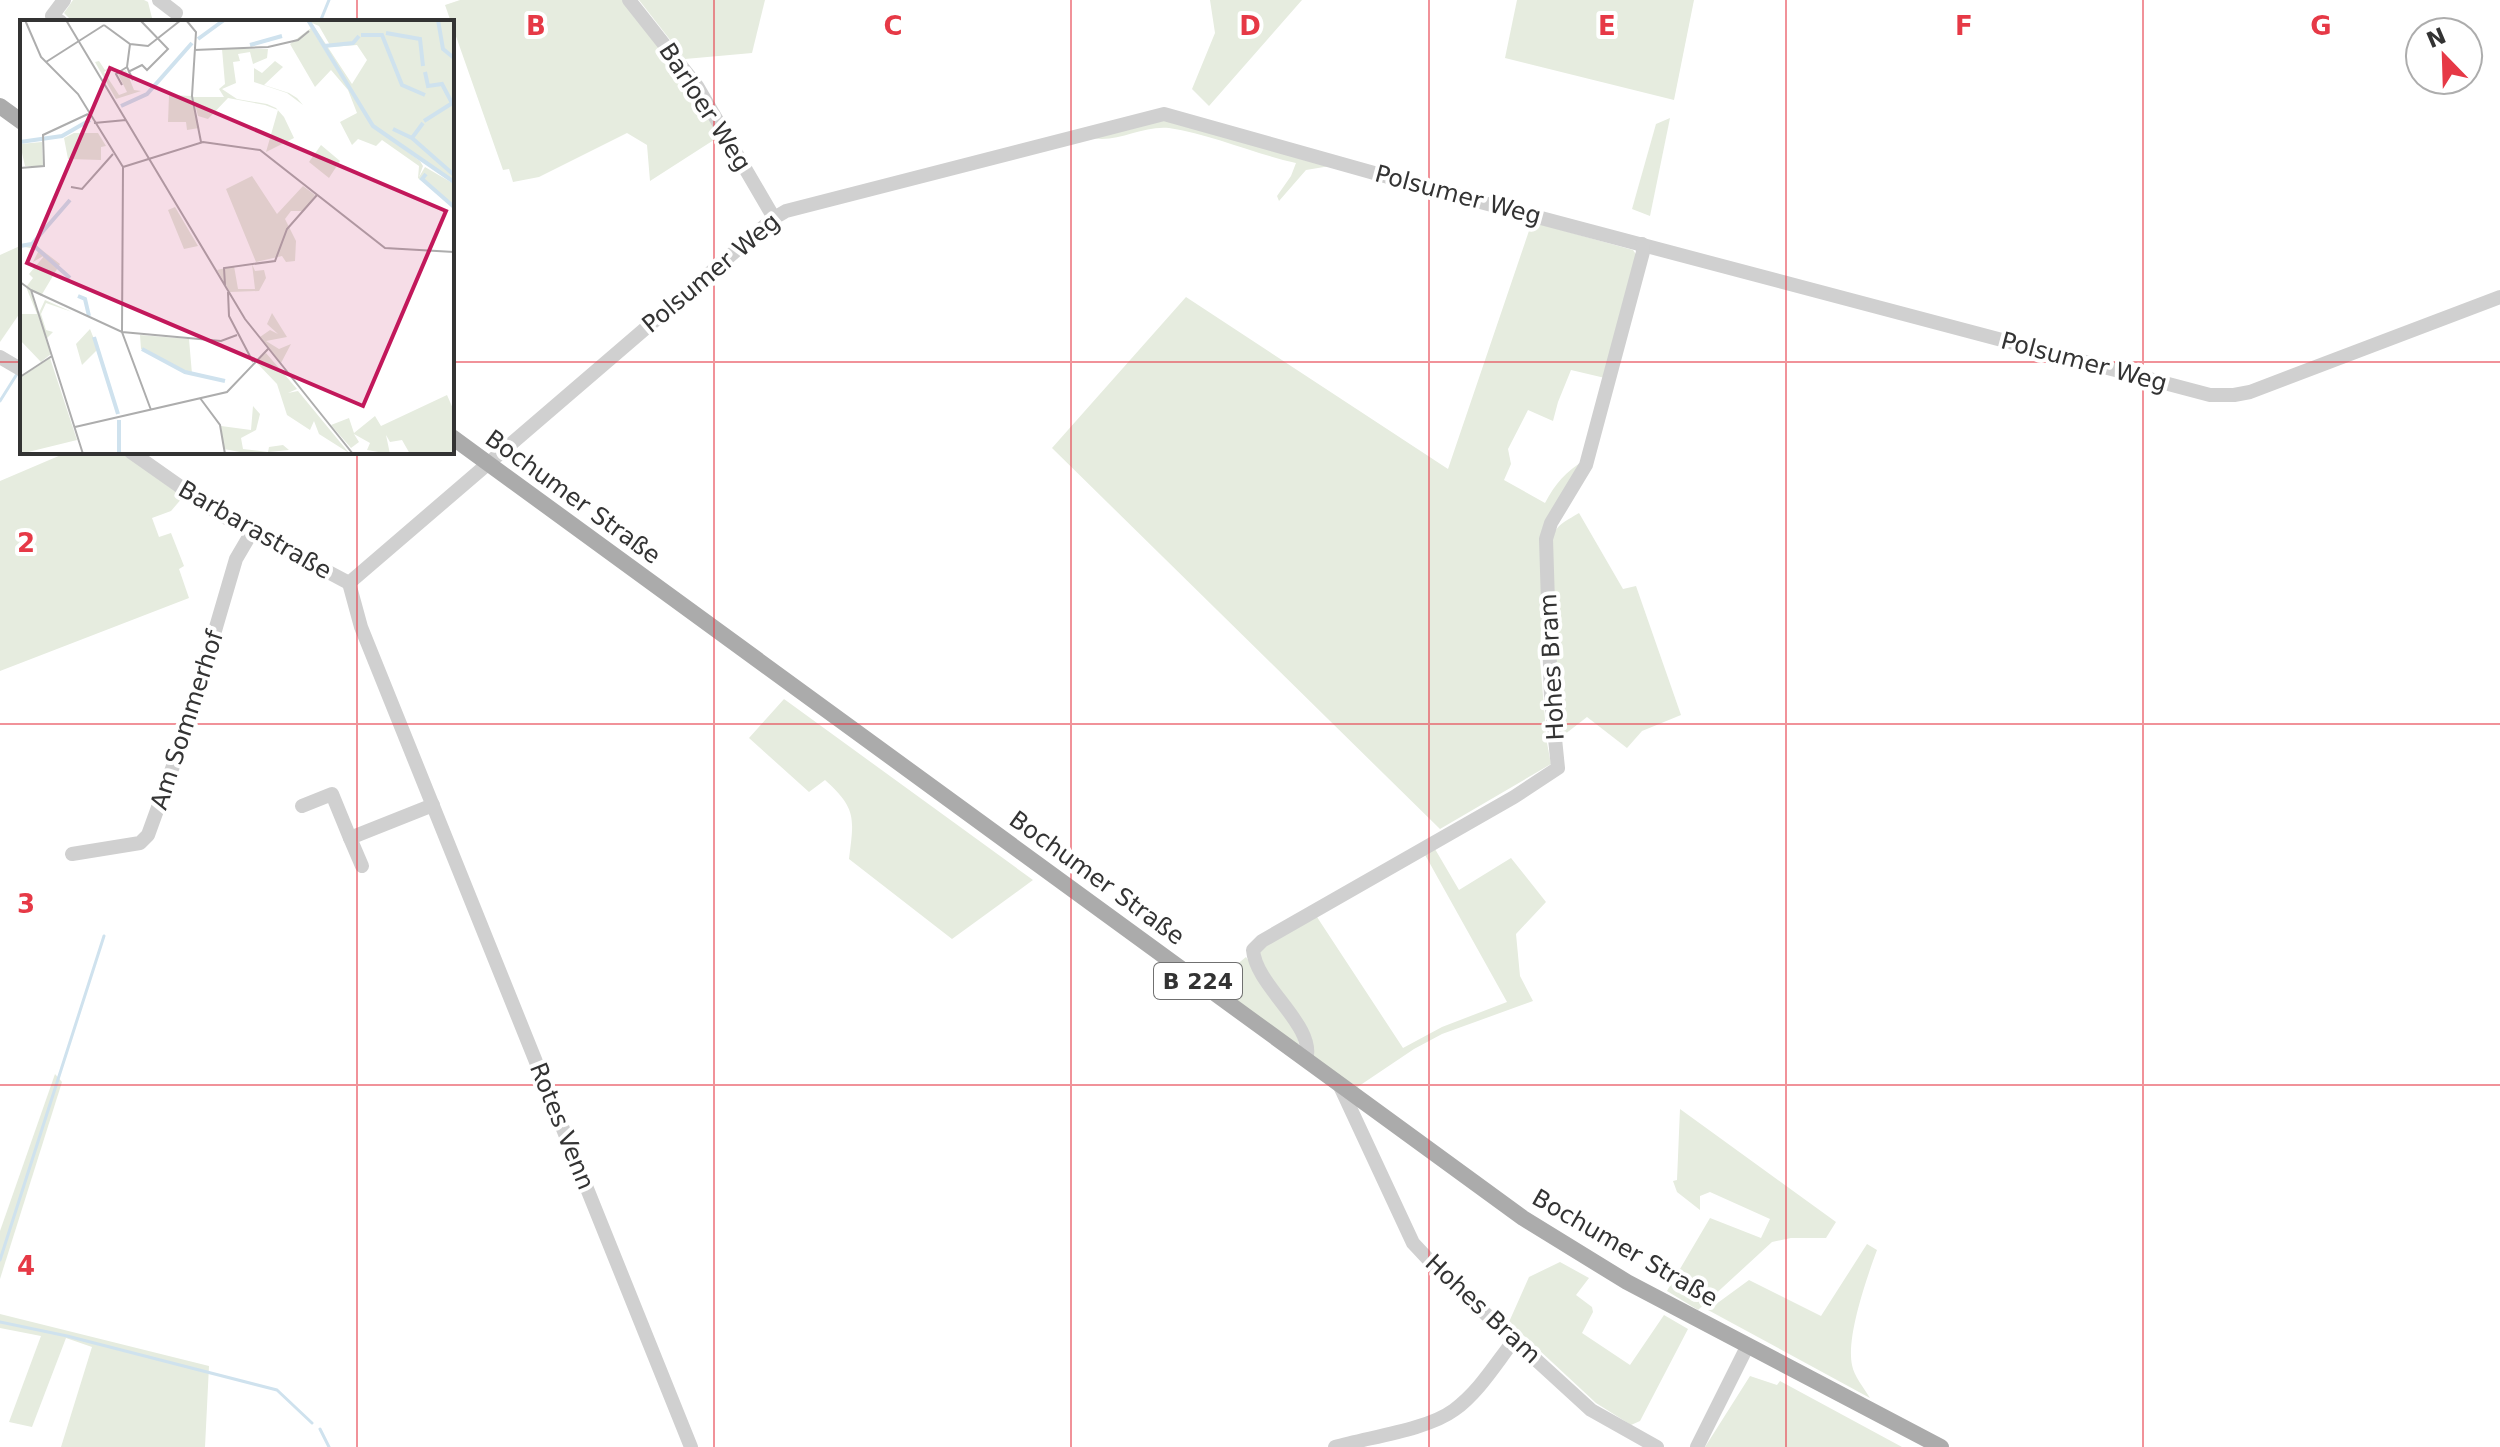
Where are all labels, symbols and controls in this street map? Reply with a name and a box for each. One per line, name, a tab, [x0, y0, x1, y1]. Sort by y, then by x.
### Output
text: B	[526, 11, 546, 41]
text: C	[883, 11, 903, 41]
text: D	[1239, 11, 1261, 41]
text: E	[1598, 11, 1616, 41]
text: F	[1955, 11, 1973, 41]
text: G	[2310, 11, 2332, 41]
north arrow	[2404, 16, 2484, 96]
inset map	[20, 20, 454, 454]
text: N	[2423, 23, 2450, 53]
street label: Barloer Weg	[653, 38, 757, 176]
street label: Polsumer Weg	[1372, 159, 1544, 231]
street label: Polsumer Weg	[637, 207, 785, 339]
street label: Polsumer Weg	[1998, 326, 2170, 398]
street label: Bochumer Straße	[480, 424, 666, 570]
street label: Barbarastraße	[174, 475, 336, 585]
text: 2	[17, 528, 35, 558]
street label: Hohes Bram	[1534, 593, 1570, 741]
street label: Am Sommerhof	[145, 626, 229, 813]
street label: Bochumer Straße	[1004, 805, 1190, 951]
text: 3	[17, 889, 35, 919]
road number: B 224	[1154, 963, 1242, 999]
street label: Rotes Venn	[524, 1058, 600, 1194]
street label: Bochumer Straße	[1527, 1183, 1723, 1313]
street label: Hohes Bram	[1420, 1249, 1546, 1369]
text: 4	[17, 1251, 35, 1281]

